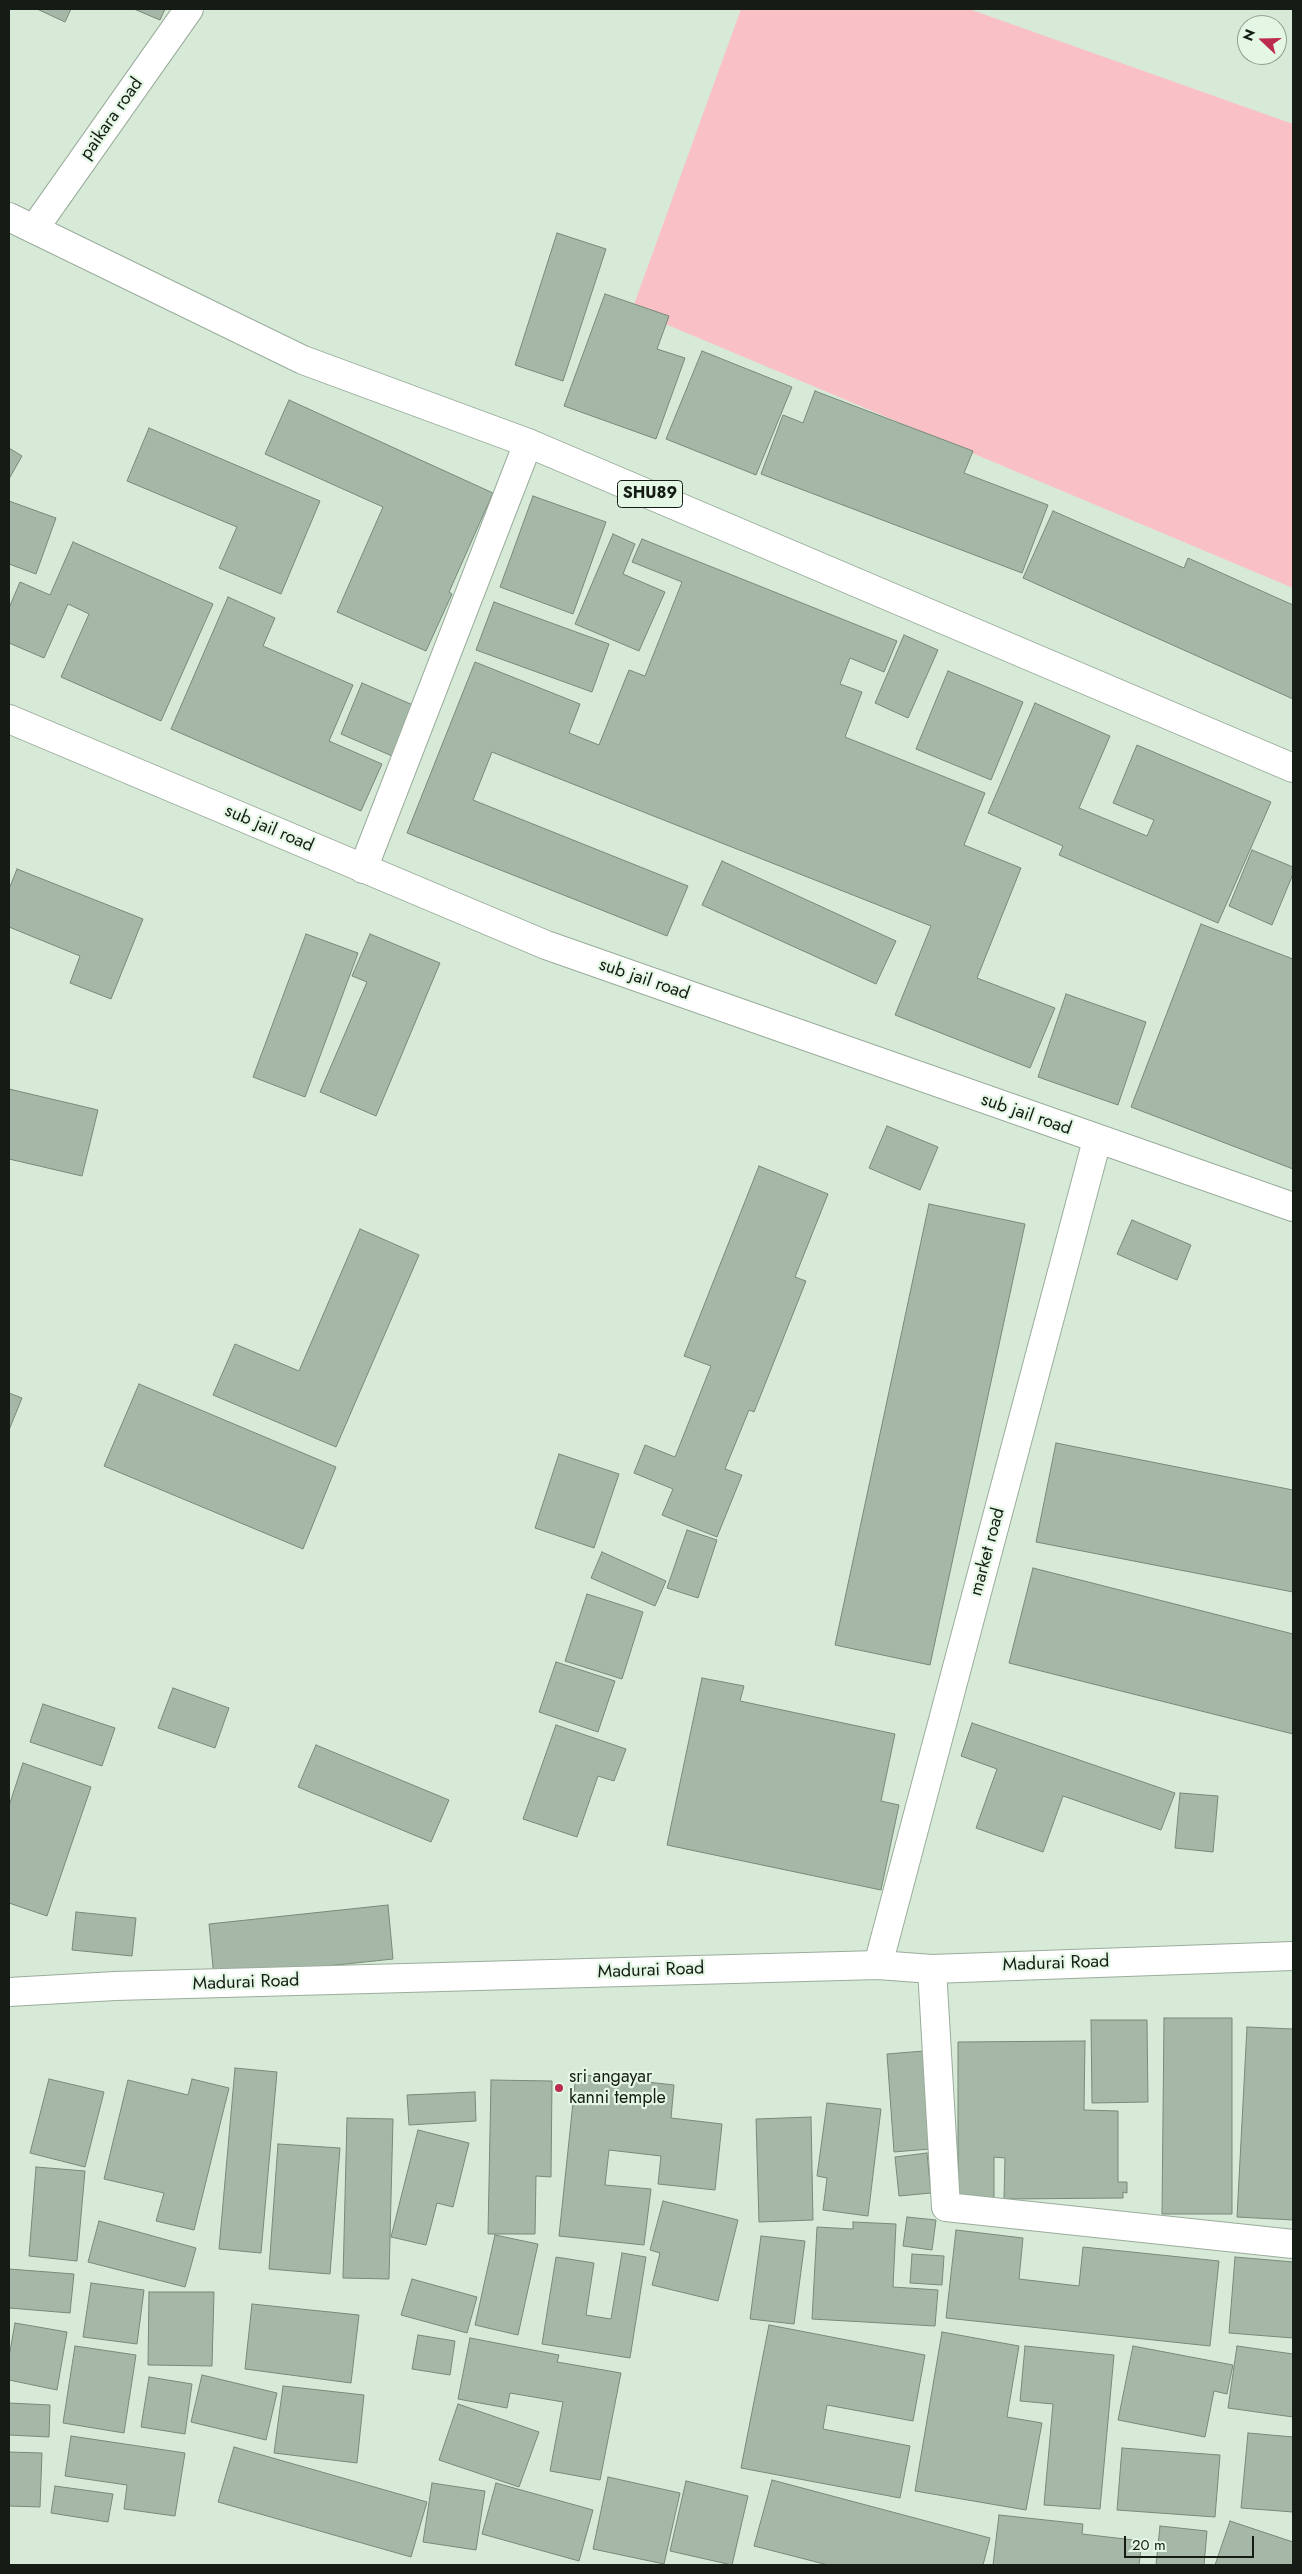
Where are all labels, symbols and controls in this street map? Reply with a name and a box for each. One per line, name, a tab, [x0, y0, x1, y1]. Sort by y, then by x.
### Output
north arrow	[1237, 15, 1287, 65]
text: N	[1238, 26, 1260, 44]
street label: paikara road	[76, 74, 148, 164]
road number: SHU89	[618, 480, 682, 508]
street label: sub jail road	[221, 801, 317, 857]
street label: sub jail road	[596, 954, 692, 1006]
street label: sub jail road	[978, 1089, 1074, 1141]
street label: market road	[966, 1506, 1010, 1598]
street label: Madurai Road	[1002, 1951, 1110, 1977]
street label: Madurai Road	[597, 1958, 705, 1984]
street label: Madurai Road	[192, 1970, 300, 1996]
place label: sri angayar kanni temple	[569, 2067, 666, 2110]
marker: sri angayar kanni temple	[553, 2082, 565, 2094]
scale bar	[1127, 2526, 1257, 2558]
text: 20 m	[1132, 2534, 1166, 2556]

